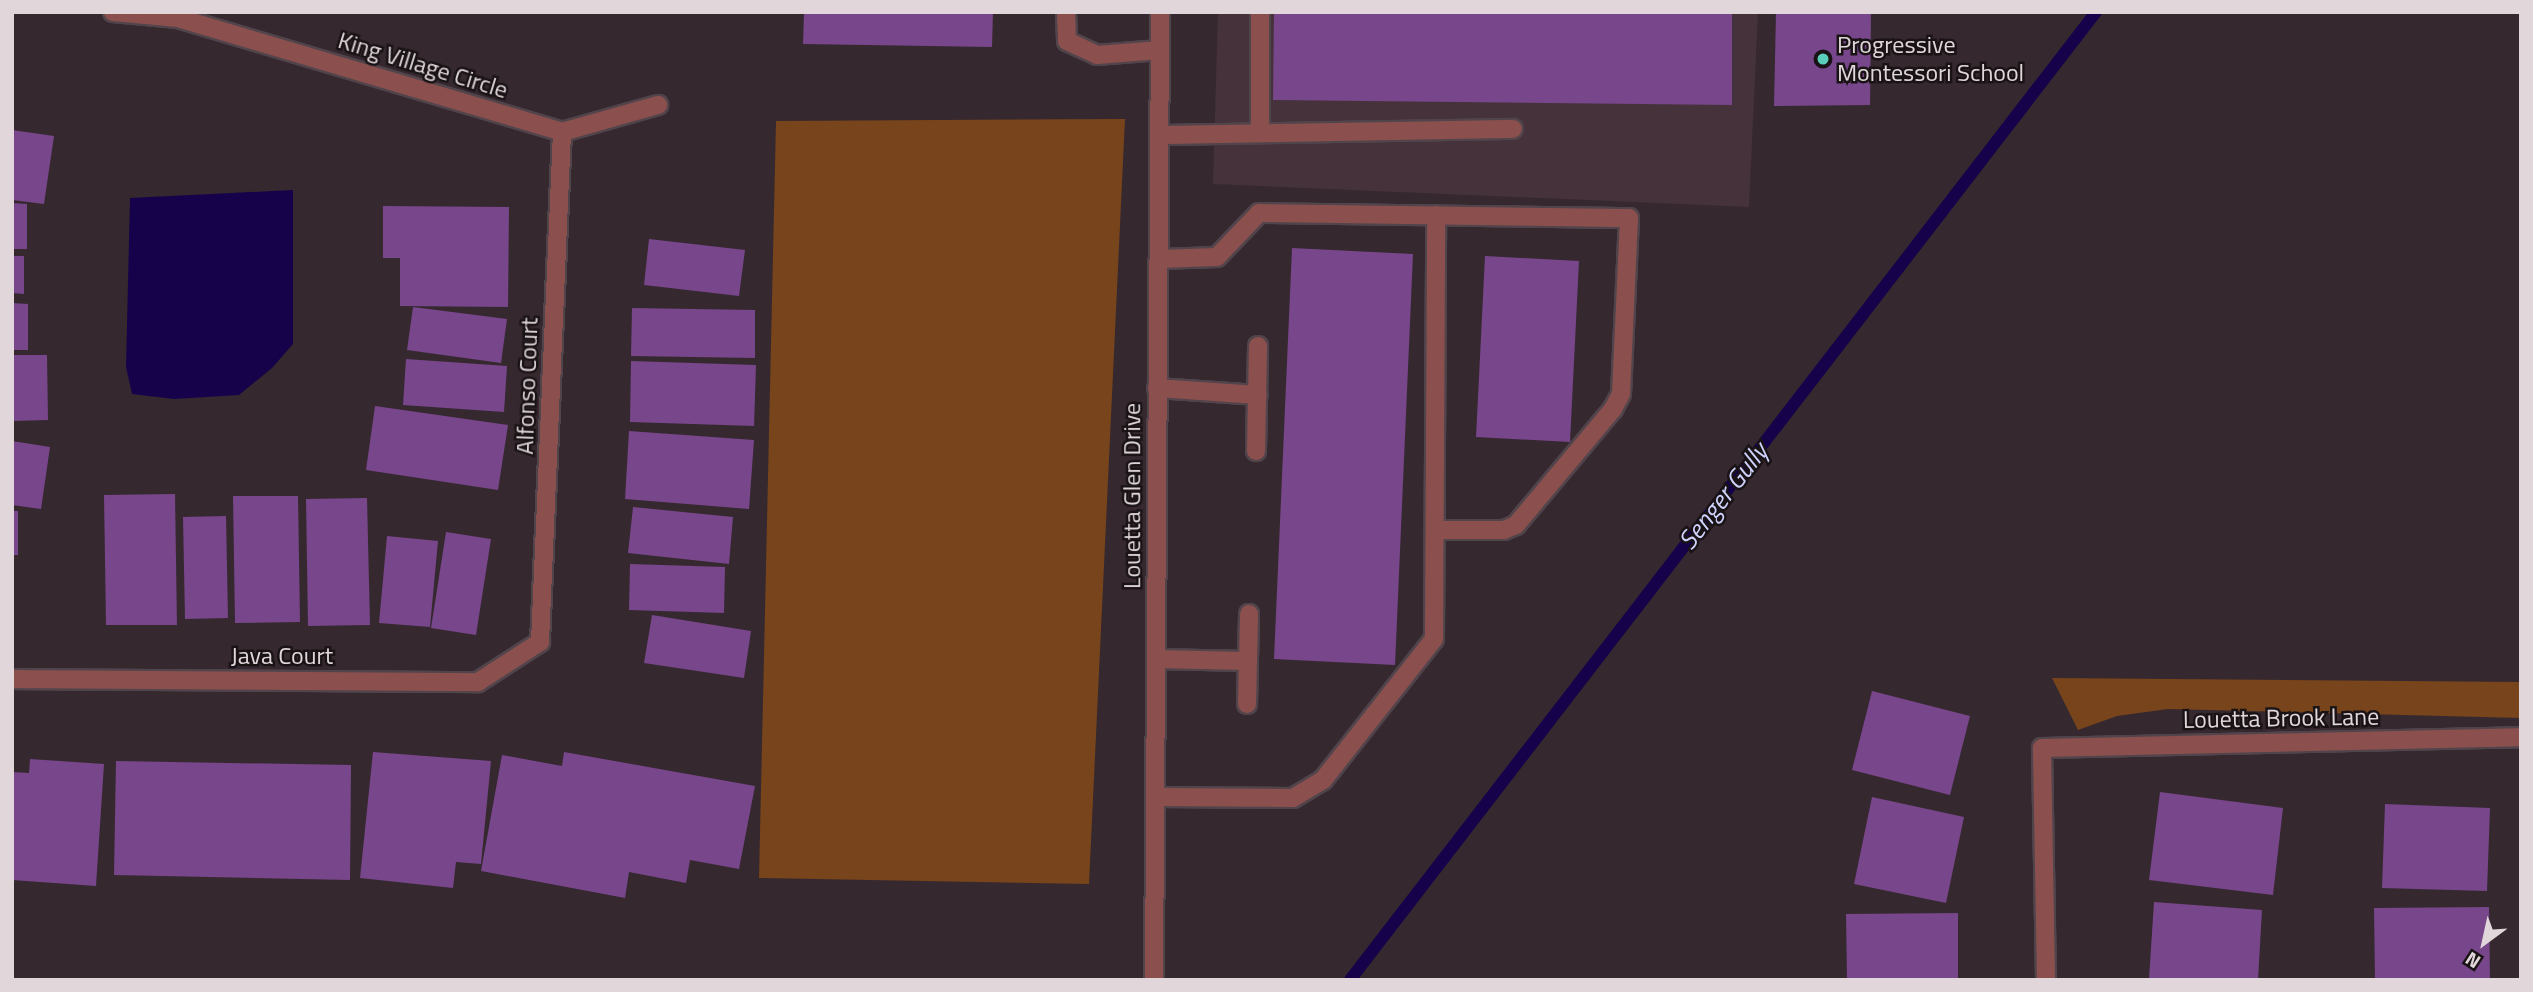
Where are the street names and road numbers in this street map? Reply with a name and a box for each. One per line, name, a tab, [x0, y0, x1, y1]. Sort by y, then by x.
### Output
street label: King Village Circle	[335, 26, 511, 104]
street label: Alfonso Court	[510, 317, 544, 455]
street label: Louetta Glen Drive	[1118, 403, 1146, 589]
street label: Java Court	[231, 642, 333, 670]
street label: Louetta Brook Lane	[2183, 702, 2379, 734]

